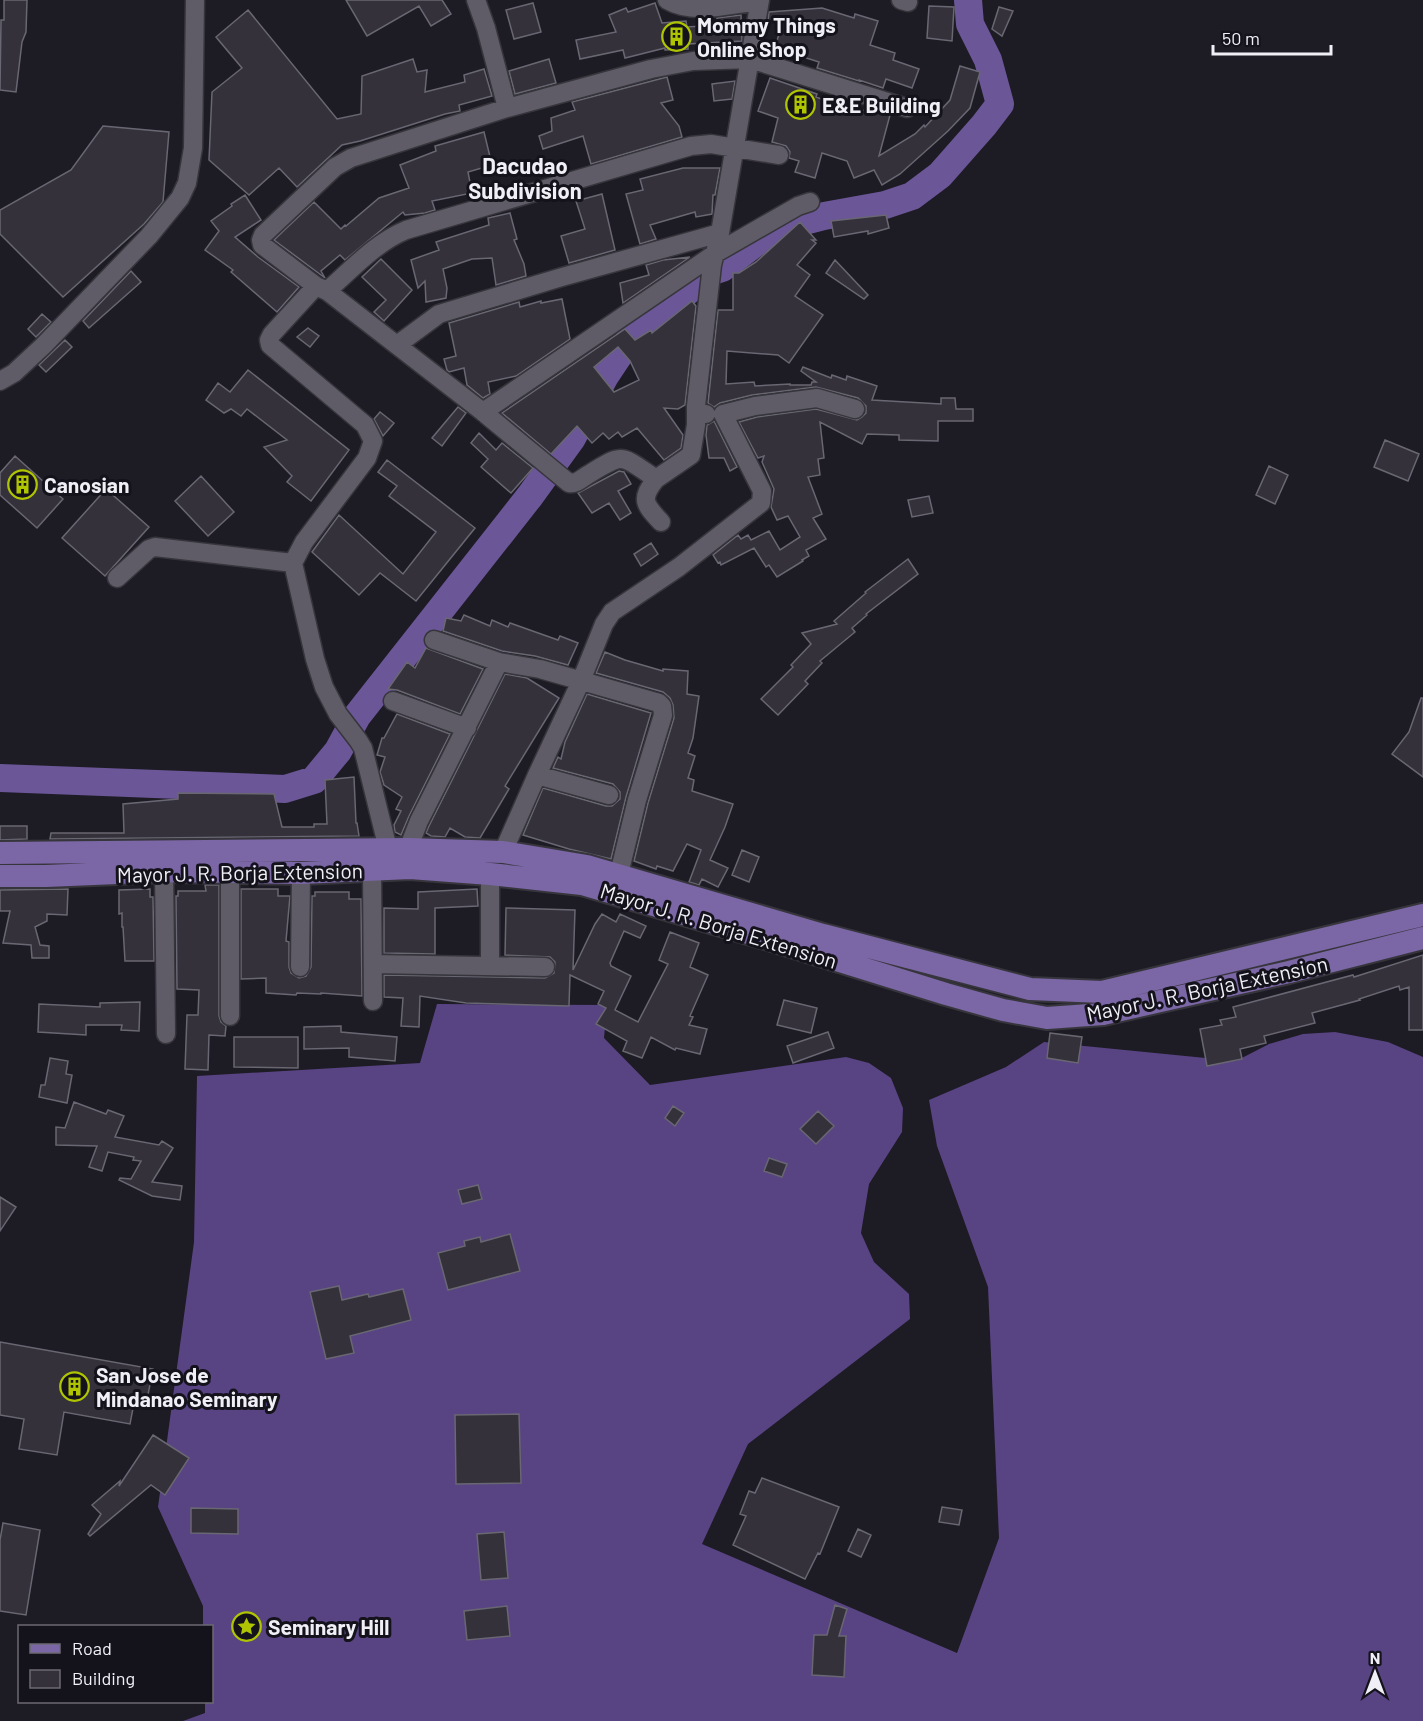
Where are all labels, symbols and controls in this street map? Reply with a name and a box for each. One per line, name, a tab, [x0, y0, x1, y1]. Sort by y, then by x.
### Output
place label: Mommy Things Online Shop	[697, 12, 836, 61]
scale bar	[1213, 18, 1332, 56]
building icon: Mommy Things Online Shop	[660, 20, 692, 52]
text: 50 m	[1222, 27, 1260, 49]
building icon: E&E Building	[785, 88, 817, 120]
place label: E&E Building	[822, 92, 941, 117]
district label: Dacudao Subdivision	[468, 152, 582, 203]
building icon: Canosian	[7, 468, 39, 500]
place label: Canosian	[44, 472, 129, 497]
street label: Mayor J. R. Borja Extension	[117, 857, 363, 887]
street label: Mayor J. R. Borja Extension	[598, 877, 840, 973]
street label: Mayor J. R. Borja Extension	[1084, 950, 1330, 1026]
place label: San Jose de Mindanao Seminary	[96, 1362, 278, 1411]
building icon: San Jose de Mindanao Seminary	[59, 1370, 91, 1402]
place icon: Seminary Hill	[231, 1610, 263, 1642]
place label: Seminary Hill	[268, 1614, 389, 1639]
legend	[18, 1625, 213, 1703]
text: Road	[72, 1637, 112, 1659]
north arrow	[1345, 1643, 1405, 1703]
text: N	[1370, 1648, 1380, 1667]
text: Building	[72, 1667, 135, 1689]

